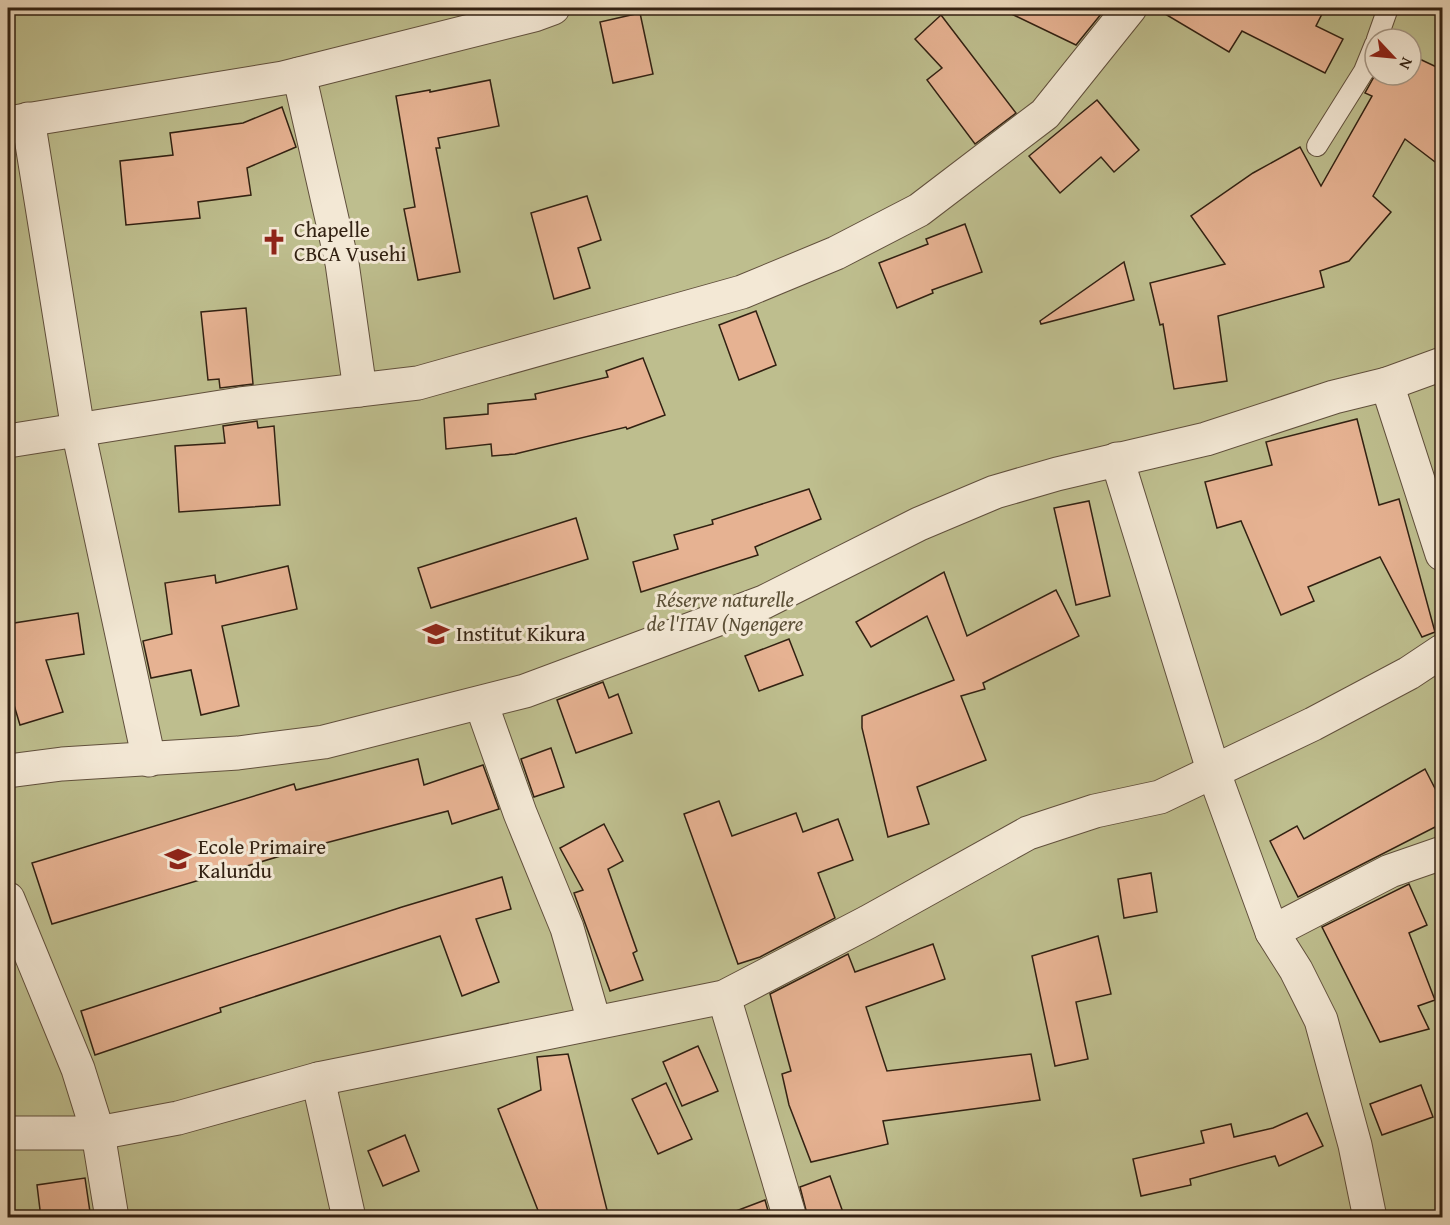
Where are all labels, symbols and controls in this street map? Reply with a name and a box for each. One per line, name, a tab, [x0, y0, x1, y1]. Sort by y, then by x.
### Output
north arrow	[1363, 27, 1423, 87]
text: N	[1393, 54, 1420, 74]
place label: Chapelle CBCA Vusehi	[294, 214, 407, 269]
church icon: Chapelle CBCA Vusehi	[259, 227, 289, 257]
park label: Réserve naturelle de l'ITAV (Ngengere	[647, 584, 803, 639]
place label: Institut Kikura	[456, 618, 586, 649]
school or university icon: Institut Kikura	[421, 619, 451, 649]
place label: Ecole Primaire Kalundu	[198, 831, 326, 886]
school or university icon: Ecole Primaire Kalundu	[163, 844, 193, 874]

